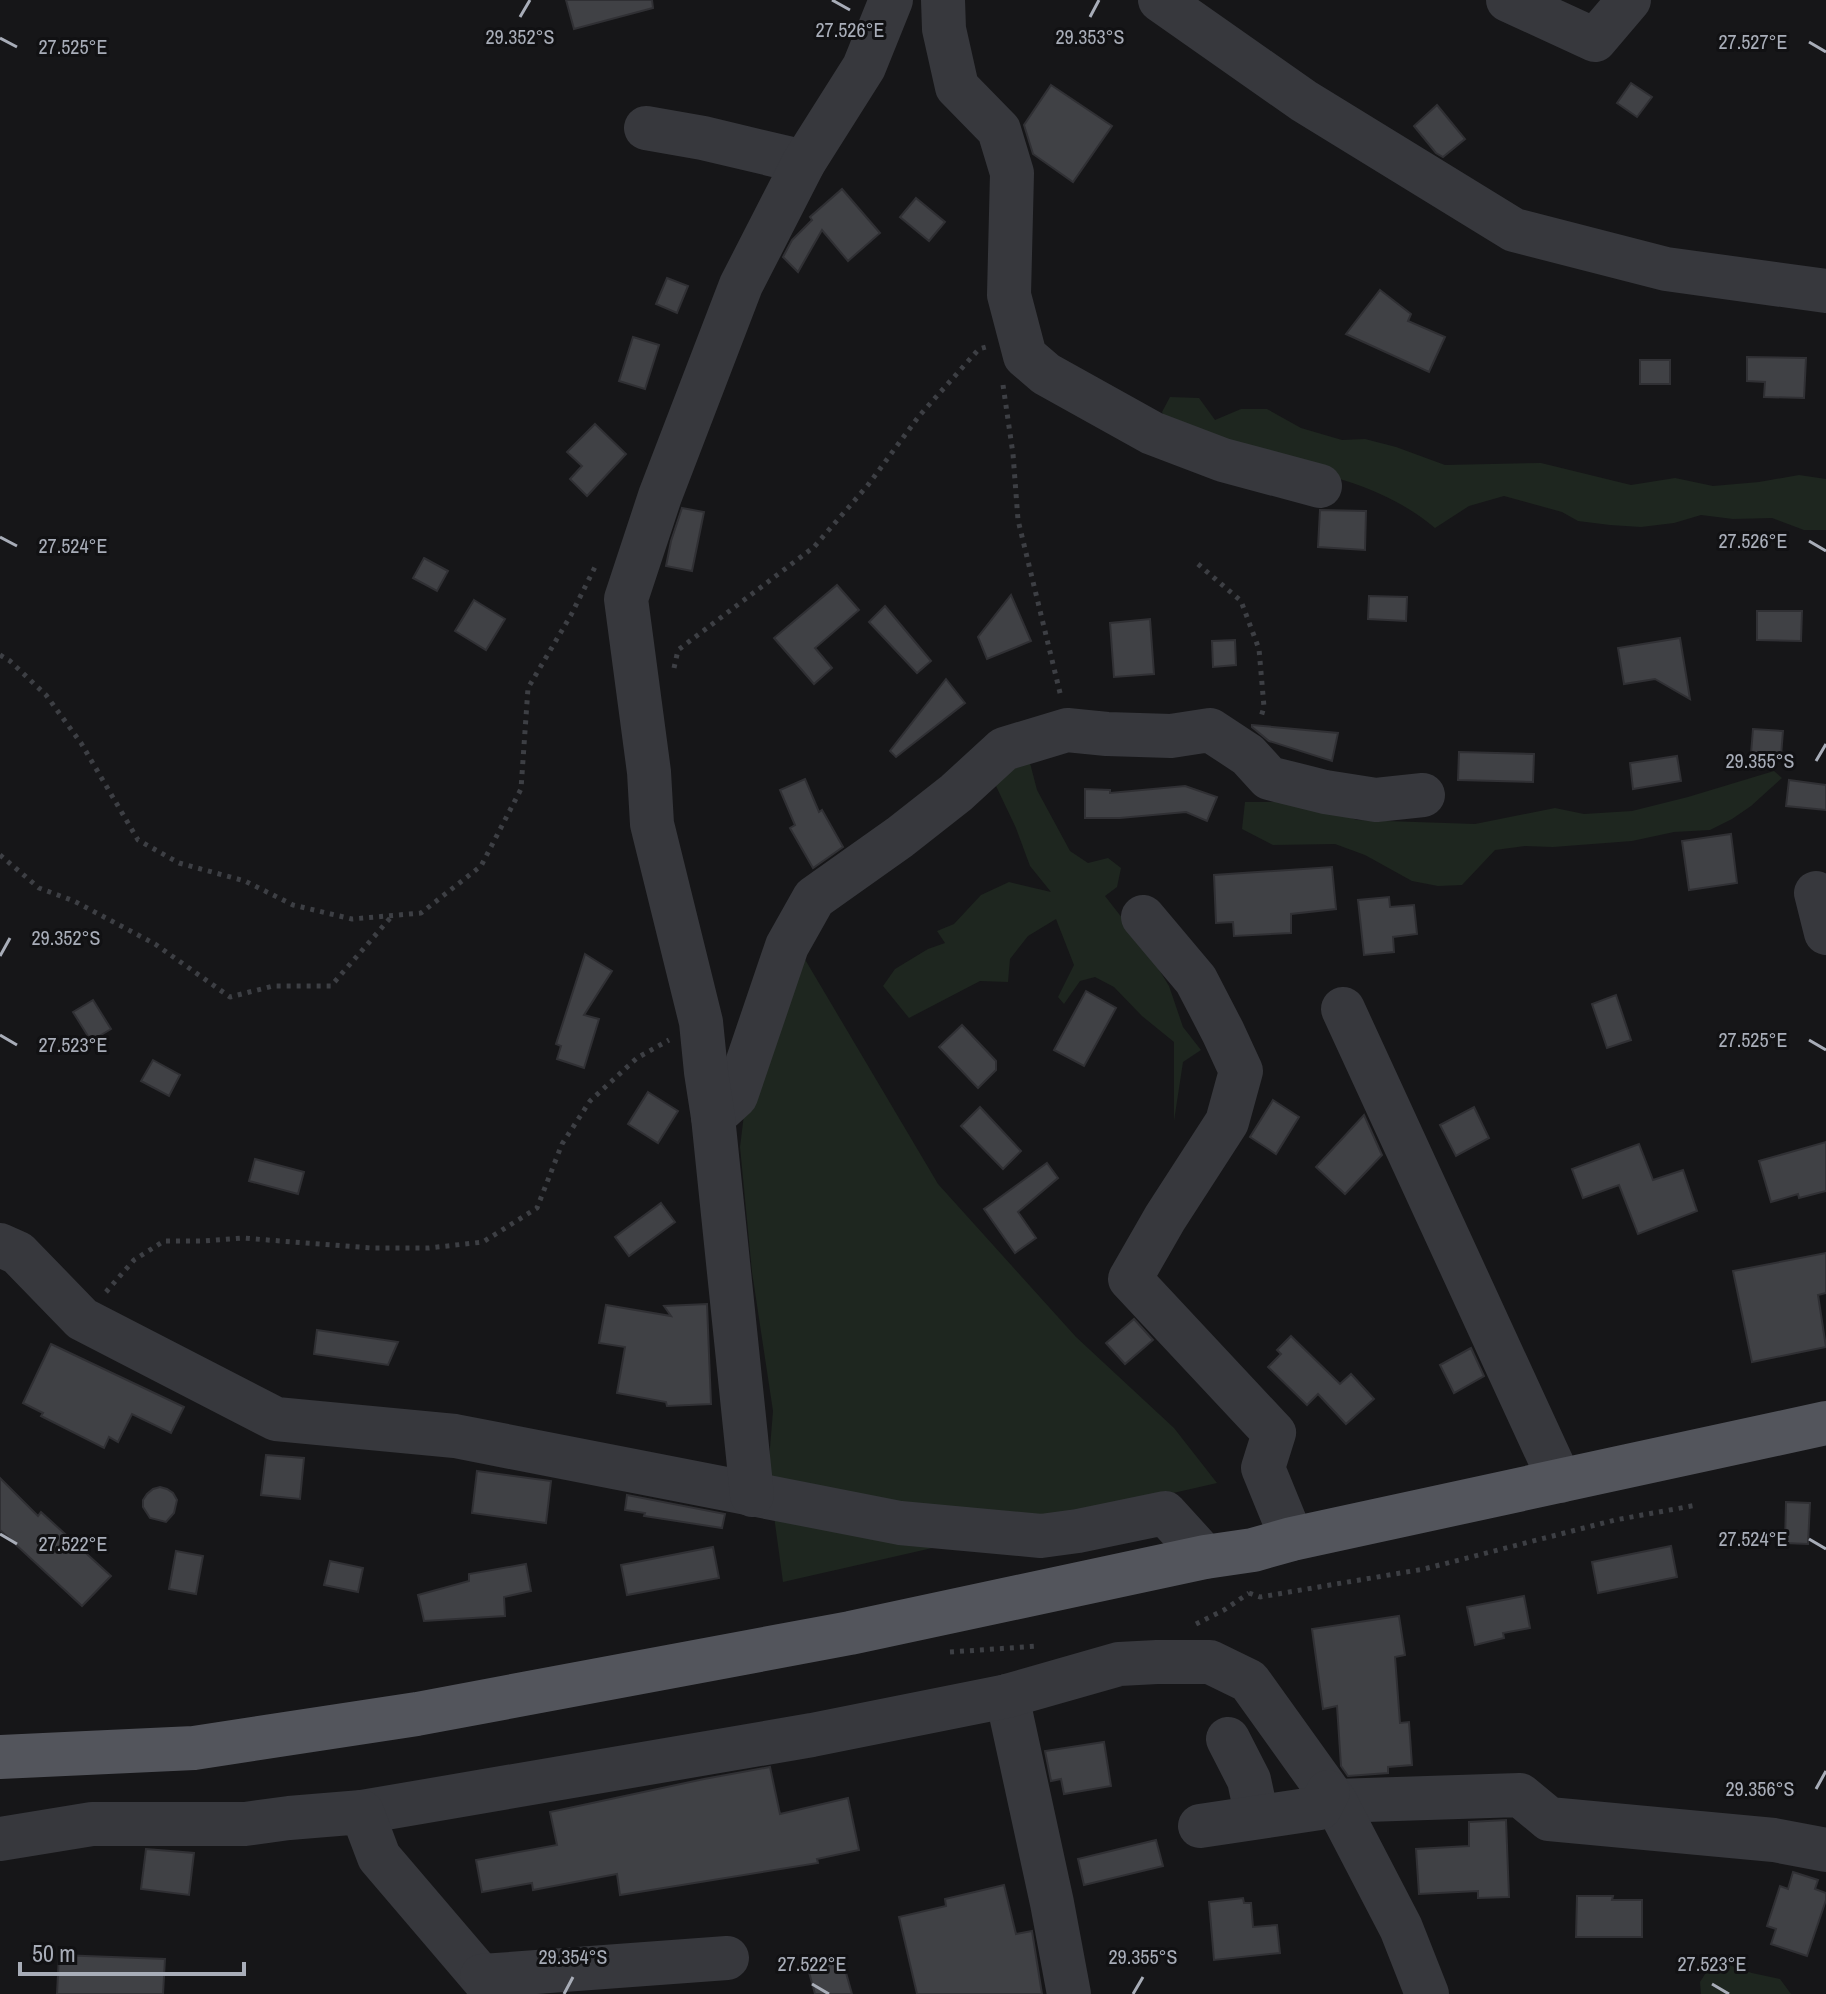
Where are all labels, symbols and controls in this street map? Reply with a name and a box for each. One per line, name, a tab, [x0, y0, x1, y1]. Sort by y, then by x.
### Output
text: 27.526°E	[815, 16, 885, 43]
text: 29.352°S	[485, 23, 555, 50]
text: 29.353°S	[1055, 23, 1125, 50]
text: 27.527°E	[1718, 28, 1788, 55]
text: 27.525°E	[38, 33, 108, 60]
text: 27.526°E	[1718, 527, 1788, 554]
text: 27.524°E	[38, 532, 108, 559]
text: 29.355°S	[1725, 747, 1795, 774]
text: 29.352°S	[31, 924, 101, 951]
text: 27.525°E	[1718, 1026, 1788, 1053]
text: 27.523°E	[38, 1031, 108, 1058]
text: 27.524°E	[1718, 1525, 1788, 1552]
text: 27.522°E	[38, 1530, 108, 1557]
text: 29.356°S	[1725, 1775, 1795, 1802]
scale bar	[20, 1926, 244, 1976]
text: 50 m	[32, 1937, 76, 1969]
text: 29.354°S	[538, 1943, 608, 1970]
text: 29.355°S	[1108, 1943, 1178, 1970]
text: 27.522°E	[777, 1950, 847, 1977]
text: 27.523°E	[1677, 1950, 1747, 1977]

